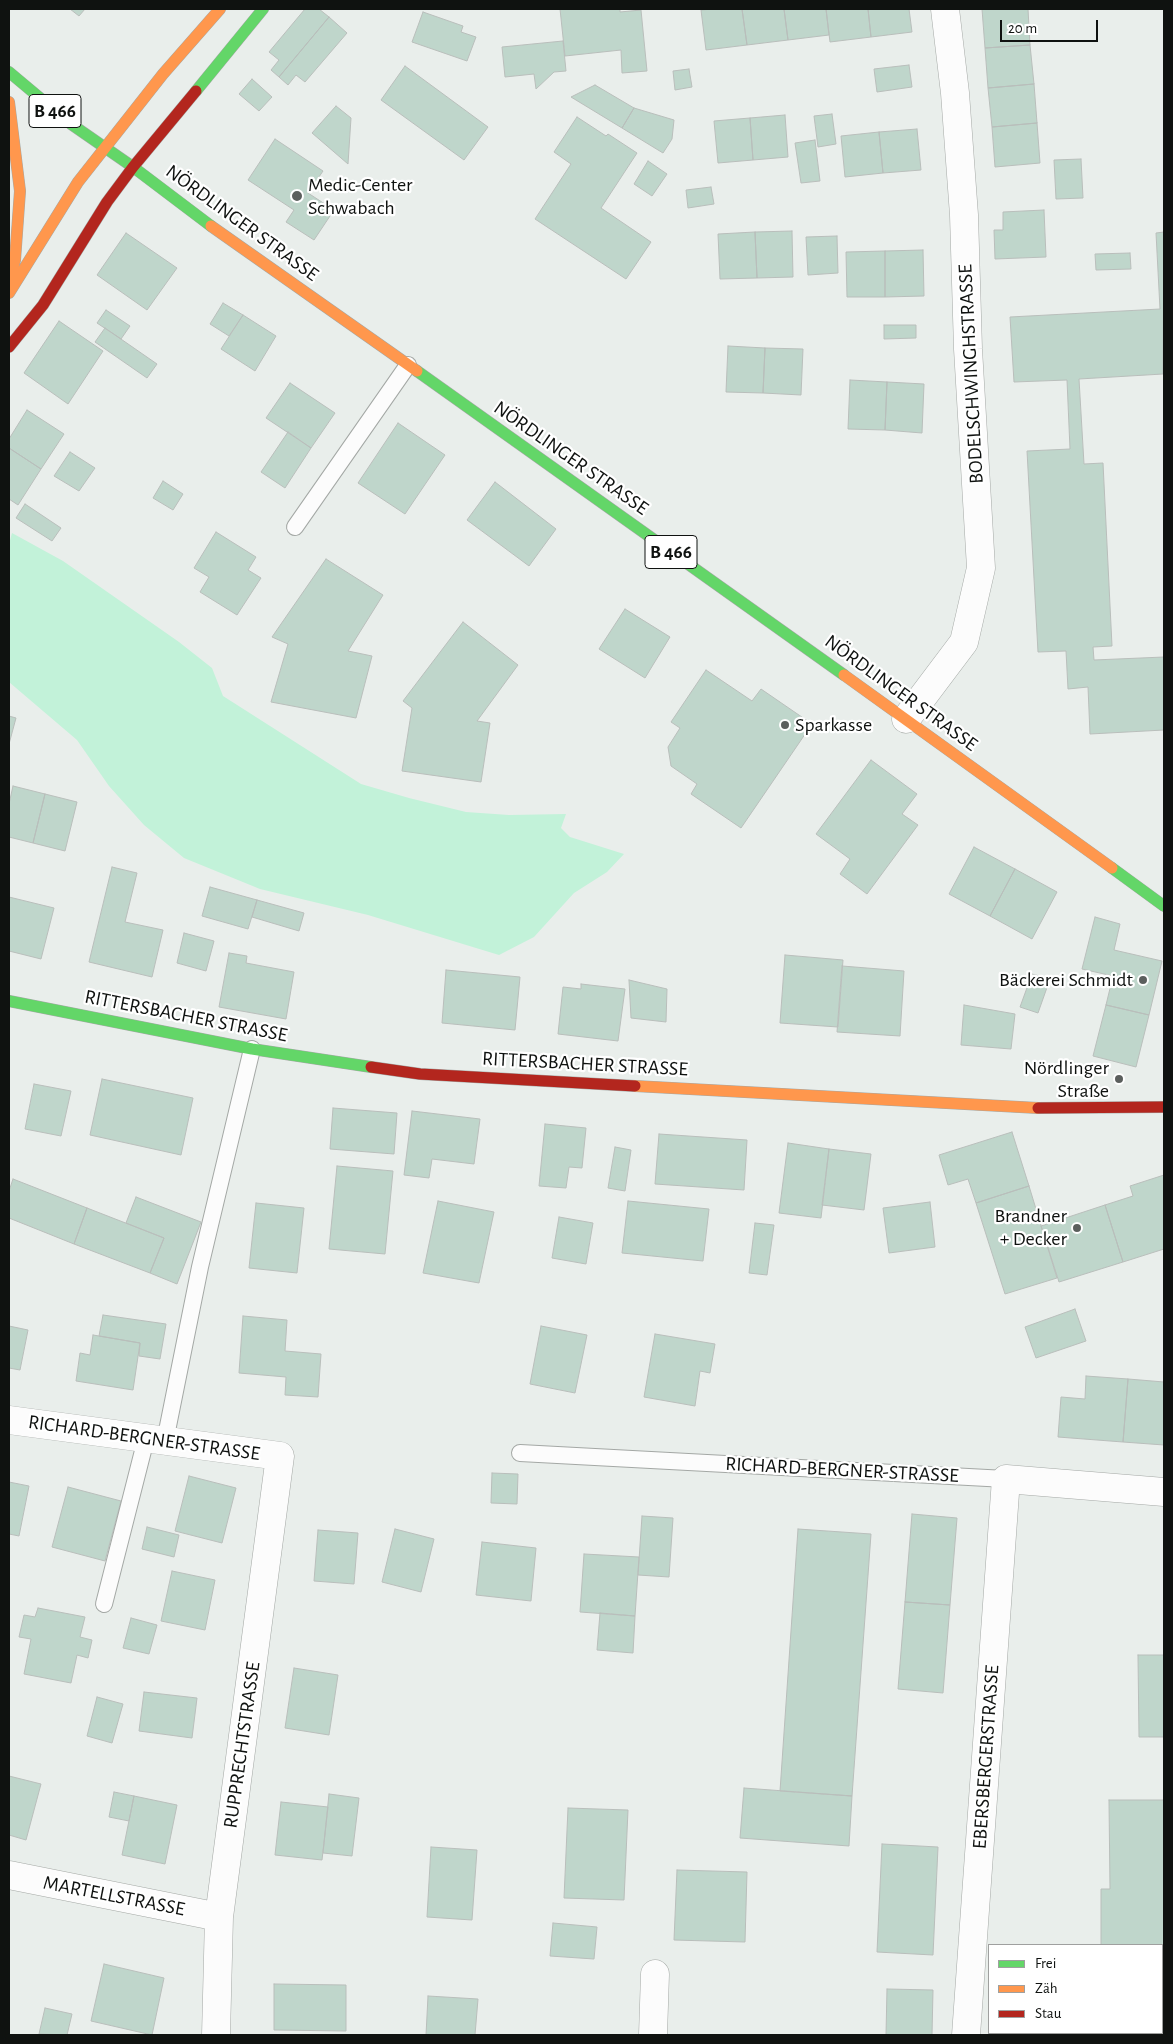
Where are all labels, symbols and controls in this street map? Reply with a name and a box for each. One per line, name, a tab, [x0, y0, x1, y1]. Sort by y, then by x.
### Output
scale bar	[1003, 10, 1100, 42]
text: 20 m	[1008, 21, 1037, 36]
road number: B 466	[29, 94, 81, 128]
street label: NÖRDLINGER STRASSE	[161, 159, 323, 287]
place label: Medic-Center Schwabach	[308, 173, 413, 220]
marker: Medic-Center Schwabach	[290, 189, 304, 203]
street label: BODELSCHWINGHSTRASSE	[953, 264, 989, 484]
street label: NÖRDLINGER STRASSE	[489, 396, 653, 520]
road number: B 466	[645, 536, 697, 568]
street label: NÖRDLINGER STRASSE	[820, 629, 982, 757]
place label: Sparkasse	[795, 713, 872, 737]
marker: Sparkasse	[779, 719, 791, 731]
place label: Bäckerei Schmidt	[999, 968, 1133, 992]
marker: Bäckerei Schmidt	[1137, 974, 1149, 986]
street label: RITTERSBACHER STRASSE	[83, 985, 289, 1047]
street label: RITTERSBACHER STRASSE	[481, 1047, 689, 1081]
place label: Nördlinger Straße	[1024, 1056, 1109, 1103]
marker: Nördlinger Straße	[1113, 1073, 1125, 1085]
place label: Brandner + Decker	[994, 1204, 1067, 1251]
marker: Brandner + Decker	[1071, 1222, 1083, 1234]
street label: RICHARD-BERGNER-STRASSE	[27, 1410, 261, 1466]
street label: RICHARD-BERGNER-STRASSE	[725, 1452, 959, 1488]
street label: RUPPRECHTSTRASSE	[218, 1660, 266, 1830]
street label: EBERSBERGERSTRASSE	[968, 1664, 1004, 1850]
street label: MARTELLSTRASSE	[41, 1870, 187, 1922]
legend	[988, 1944, 1163, 2034]
text: Frei	[1035, 1956, 1056, 1971]
text: Zäh	[1035, 1981, 1058, 1996]
text: Stau	[1035, 2006, 1061, 2021]

